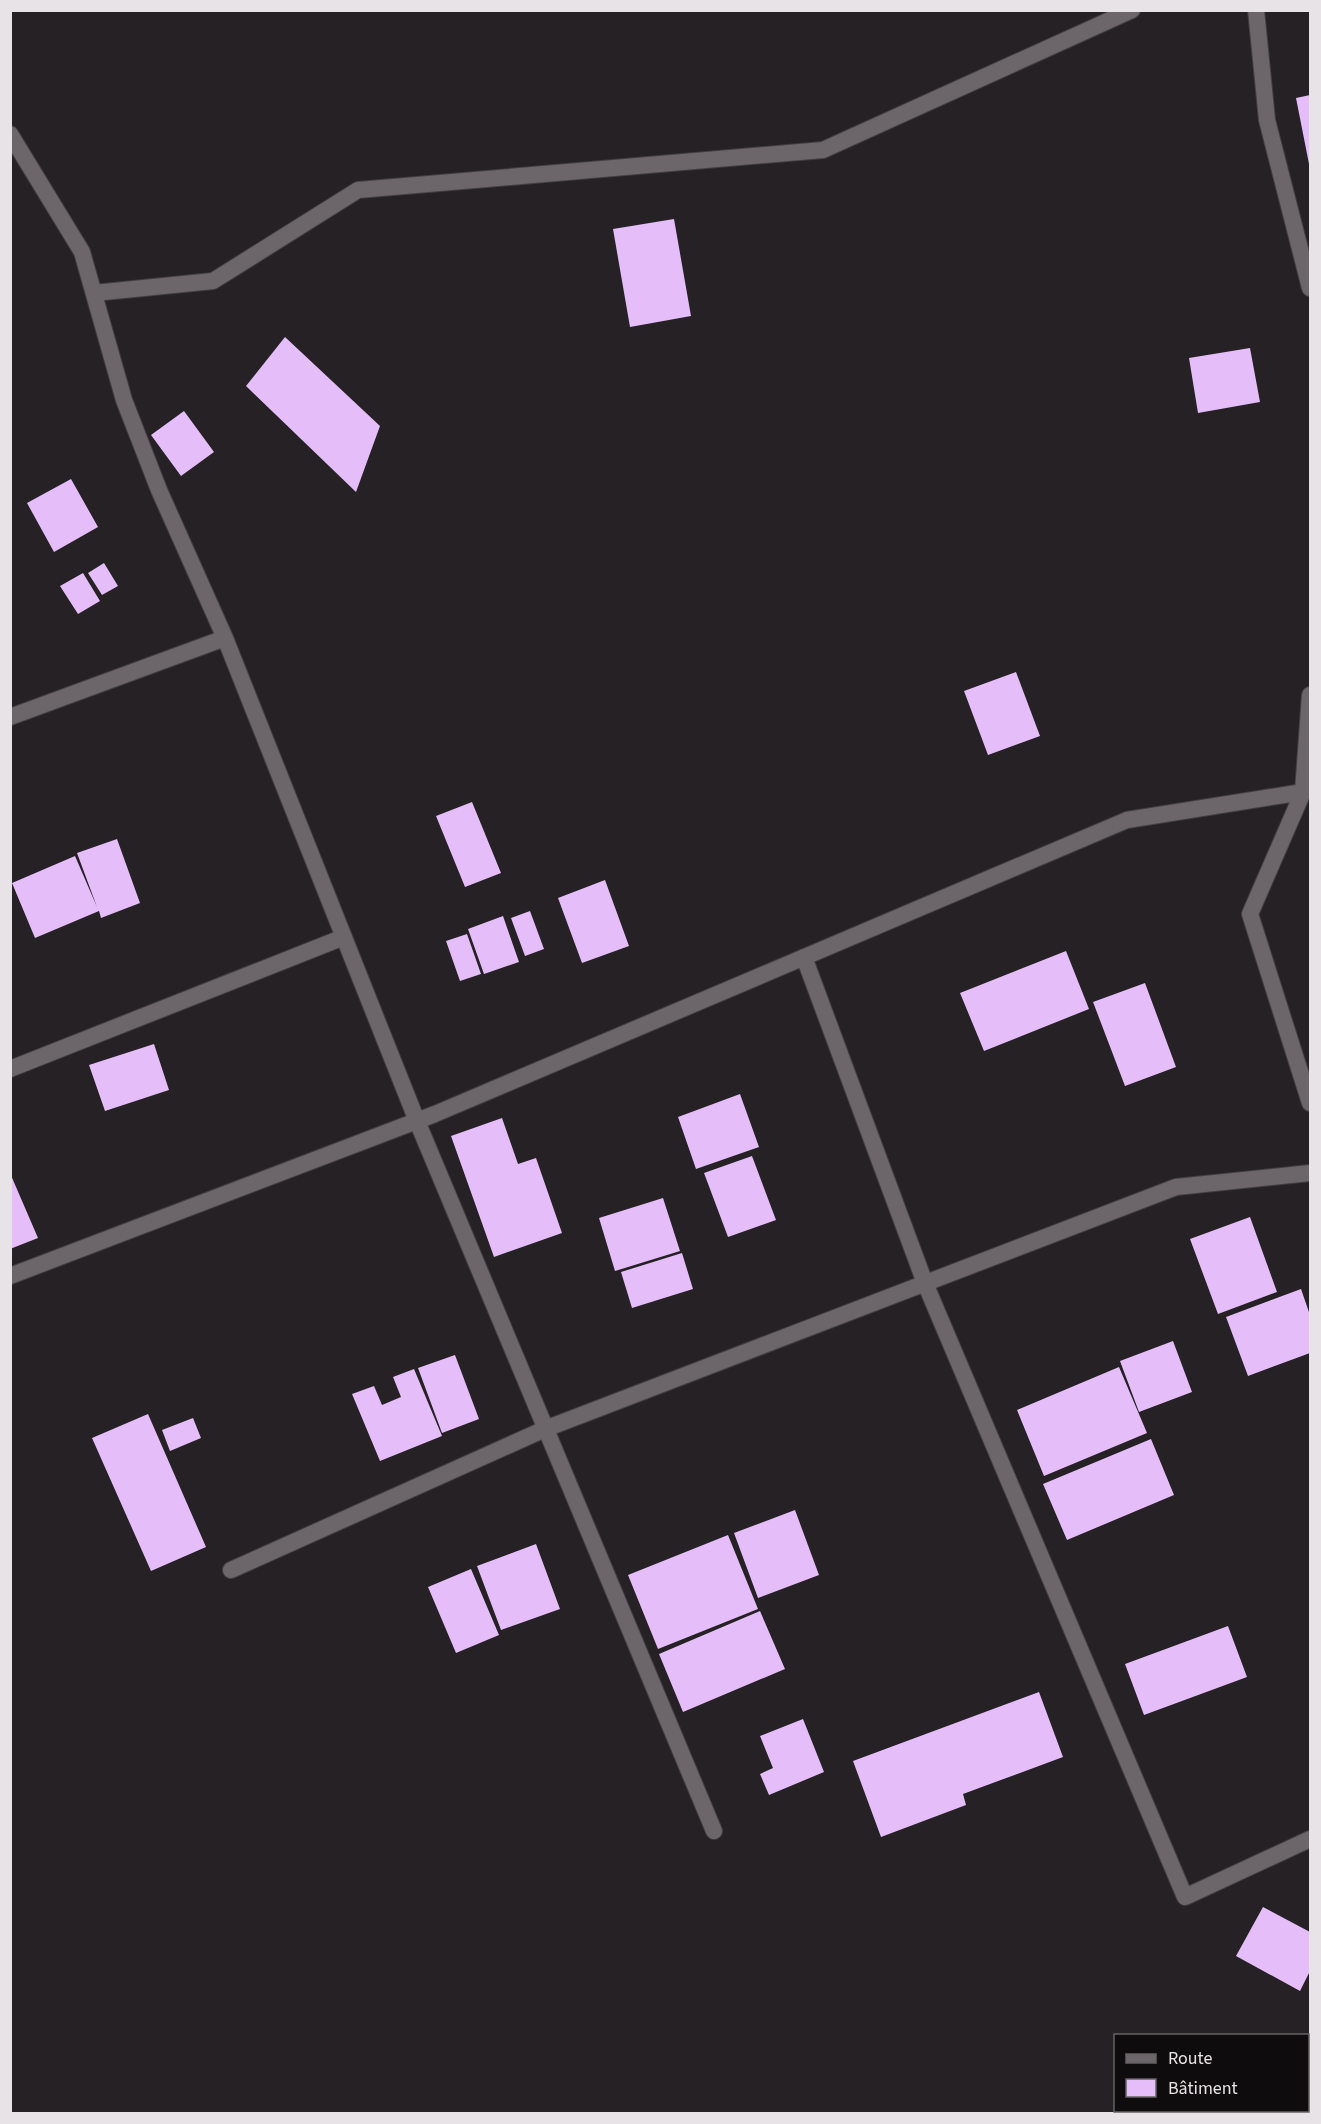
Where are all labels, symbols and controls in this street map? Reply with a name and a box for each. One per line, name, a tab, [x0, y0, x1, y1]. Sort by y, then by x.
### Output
legend	[1114, 2034, 1309, 2112]
text: Route	[1168, 2046, 1212, 2071]
text: Bâtiment	[1168, 2076, 1238, 2101]

